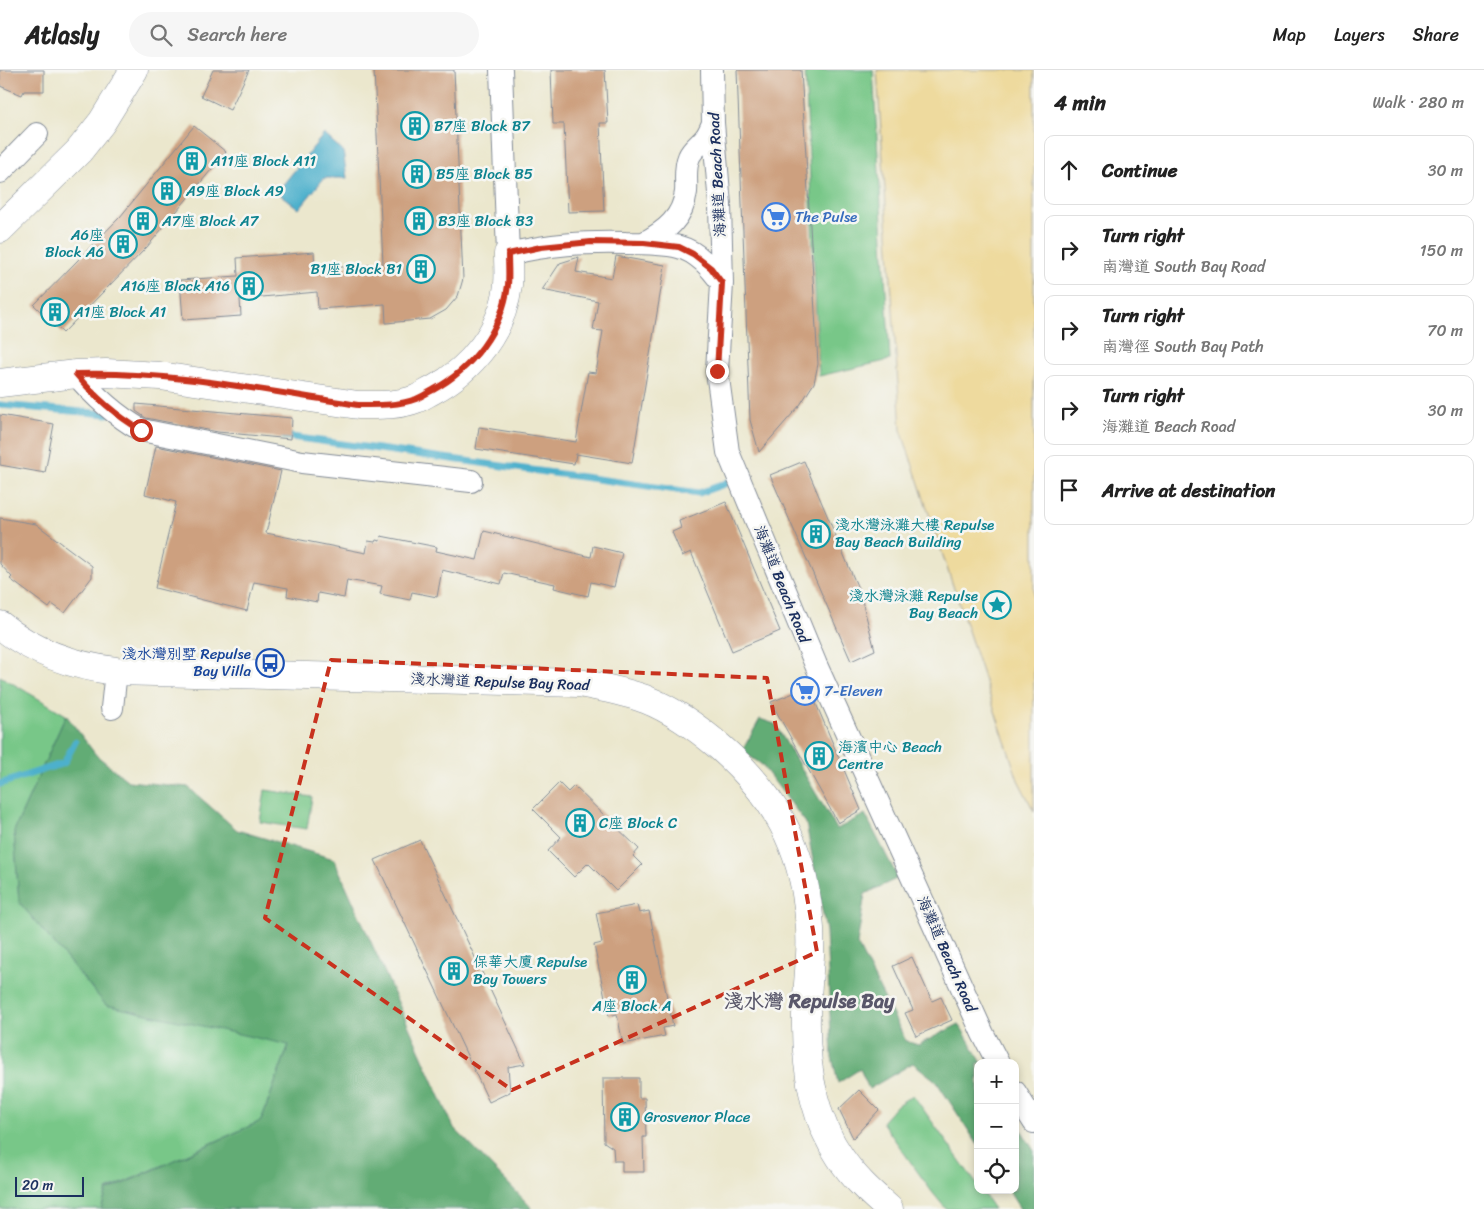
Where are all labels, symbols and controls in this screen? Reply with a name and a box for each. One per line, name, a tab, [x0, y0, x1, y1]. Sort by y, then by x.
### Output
search box	[129, 12, 479, 57]
text: Atlasly	[25, 14, 99, 56]
text: Search here	[187, 18, 287, 51]
text: Map	[1273, 19, 1306, 51]
text: Layers	[1334, 19, 1385, 51]
text: Share	[1413, 19, 1459, 51]
icon: search	[147, 21, 175, 49]
text: 4 min	[1054, 84, 1106, 122]
text: Walk · 280 m	[1373, 88, 1464, 117]
building icon: B7座 Block B7	[400, 111, 430, 141]
street label: 海灘道 Beach Road	[701, 111, 733, 238]
place label: B7座 Block B7	[434, 113, 531, 139]
building icon: A11座 Block A11	[177, 146, 207, 176]
place label: A11座 Block A11	[210, 148, 316, 174]
text: Continue	[1102, 154, 1178, 187]
icon: ahead	[1055, 156, 1083, 184]
text: 30 m	[1428, 156, 1463, 185]
building icon: B5座 Block B5	[402, 159, 432, 189]
place label: B5座 Block B5	[436, 161, 533, 187]
building icon: A9座 Block A9	[152, 176, 182, 206]
place label: A9座 Block A9	[185, 178, 284, 204]
supermarket icon: The Pulse	[761, 202, 791, 232]
place label: The Pulse	[795, 204, 857, 230]
building icon: A7座 Block A7	[128, 206, 158, 236]
building icon: B3座 Block B3	[404, 206, 434, 236]
place label: A7座 Block A7	[161, 208, 260, 234]
place label: B3座 Block B3	[438, 208, 533, 234]
text: Turn right	[1102, 219, 1184, 252]
place label: A6座 Block A6	[45, 222, 104, 265]
building icon: A6座 Block A6	[108, 229, 138, 259]
icon: right	[1055, 236, 1083, 264]
text: 150 m	[1420, 236, 1463, 265]
text: 南灣道 South Bay Road	[1102, 252, 1265, 281]
building icon: B1座 Block B1	[406, 254, 436, 284]
place label: B1座 Block B1	[310, 256, 402, 282]
building icon: A16座 Block A16	[234, 271, 264, 301]
place label: A16座 Block A16	[120, 273, 230, 299]
building icon: A1座 Block A1	[40, 297, 70, 327]
place label: A1座 Block A1	[73, 299, 166, 325]
text: Turn right	[1102, 299, 1184, 332]
icon: right	[1055, 316, 1083, 344]
text: 70 m	[1427, 316, 1463, 345]
text: 南灣徑 South Bay Path	[1102, 332, 1264, 361]
route end	[706, 360, 729, 383]
text: Turn right	[1102, 379, 1184, 412]
icon: right	[1055, 396, 1083, 424]
text: 30 m	[1428, 396, 1463, 425]
text: 海灘道 Beach Road	[1102, 412, 1235, 441]
route start	[130, 419, 153, 442]
text: Arrive at destination	[1102, 474, 1275, 507]
icon: arrive	[1055, 476, 1083, 504]
place label: 淺水灣泳灘大樓 Repulse Bay Beach Building	[835, 512, 994, 555]
building icon: 淺水灣泳灘大樓 Repulse Bay Beach Building	[801, 519, 831, 549]
street label: 海灘道 Beach Road	[747, 521, 818, 648]
place label: 淺水灣泳灘 Repulse Bay Beach	[849, 583, 978, 626]
place icon: 淺水灣泳灘 Repulse Bay Beach	[982, 590, 1012, 620]
place label: 淺水灣別墅 Repulse Bay Villa	[122, 641, 251, 684]
bus stop icon: 淺水灣別墅 Repulse Bay Villa	[255, 648, 285, 678]
street label: 淺水灣道 Repulse Bay Road	[410, 666, 591, 698]
supermarket icon: 7-Eleven	[790, 676, 820, 706]
place label: 7-Eleven	[824, 678, 883, 704]
place label: 海濱中心 Beach Centre	[838, 734, 942, 777]
building icon: 海濱中心 Beach Centre	[804, 741, 834, 771]
building icon: C座 Block C	[565, 808, 595, 838]
place label: C座 Block C	[599, 810, 678, 836]
street label: 海灘道 Beach Road	[910, 892, 985, 1017]
place label: 保華大廈 Repulse Bay Towers	[473, 949, 587, 992]
building icon: 保華大廈 Repulse Bay Towers	[439, 956, 469, 986]
building icon: A座 Block A	[617, 965, 647, 995]
district label: 淺水灣 Repulse Bay	[724, 984, 895, 1019]
place label: A座 Block A	[591, 993, 672, 1019]
map controls	[974, 1059, 1019, 1194]
button: +	[974, 1059, 1019, 1104]
building icon: Grosvenor Place	[610, 1102, 640, 1132]
place label: Grosvenor Place	[644, 1104, 751, 1130]
button: −	[974, 1104, 1019, 1149]
button: locate	[974, 1149, 1019, 1194]
text: 20 m	[22, 1173, 53, 1198]
scale bar	[15, 1174, 84, 1197]

